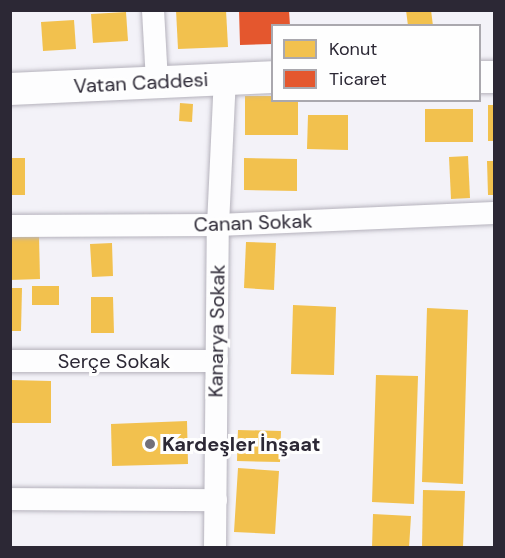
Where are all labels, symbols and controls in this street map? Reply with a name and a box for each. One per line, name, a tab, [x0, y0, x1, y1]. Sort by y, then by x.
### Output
legend	[271, 24, 481, 102]
text: Konut	[329, 37, 377, 61]
street label: Vatan Caddesi	[73, 67, 209, 99]
text: Ticaret	[329, 67, 387, 91]
street label: Canan Sokak	[193, 209, 313, 237]
street label: Kanarya Sokak	[204, 264, 230, 398]
street label: Serçe Sokak	[58, 349, 170, 373]
place label: Kardeşler İnşaat	[162, 432, 321, 456]
marker: Kardeşler İnşaat	[143, 437, 157, 451]

